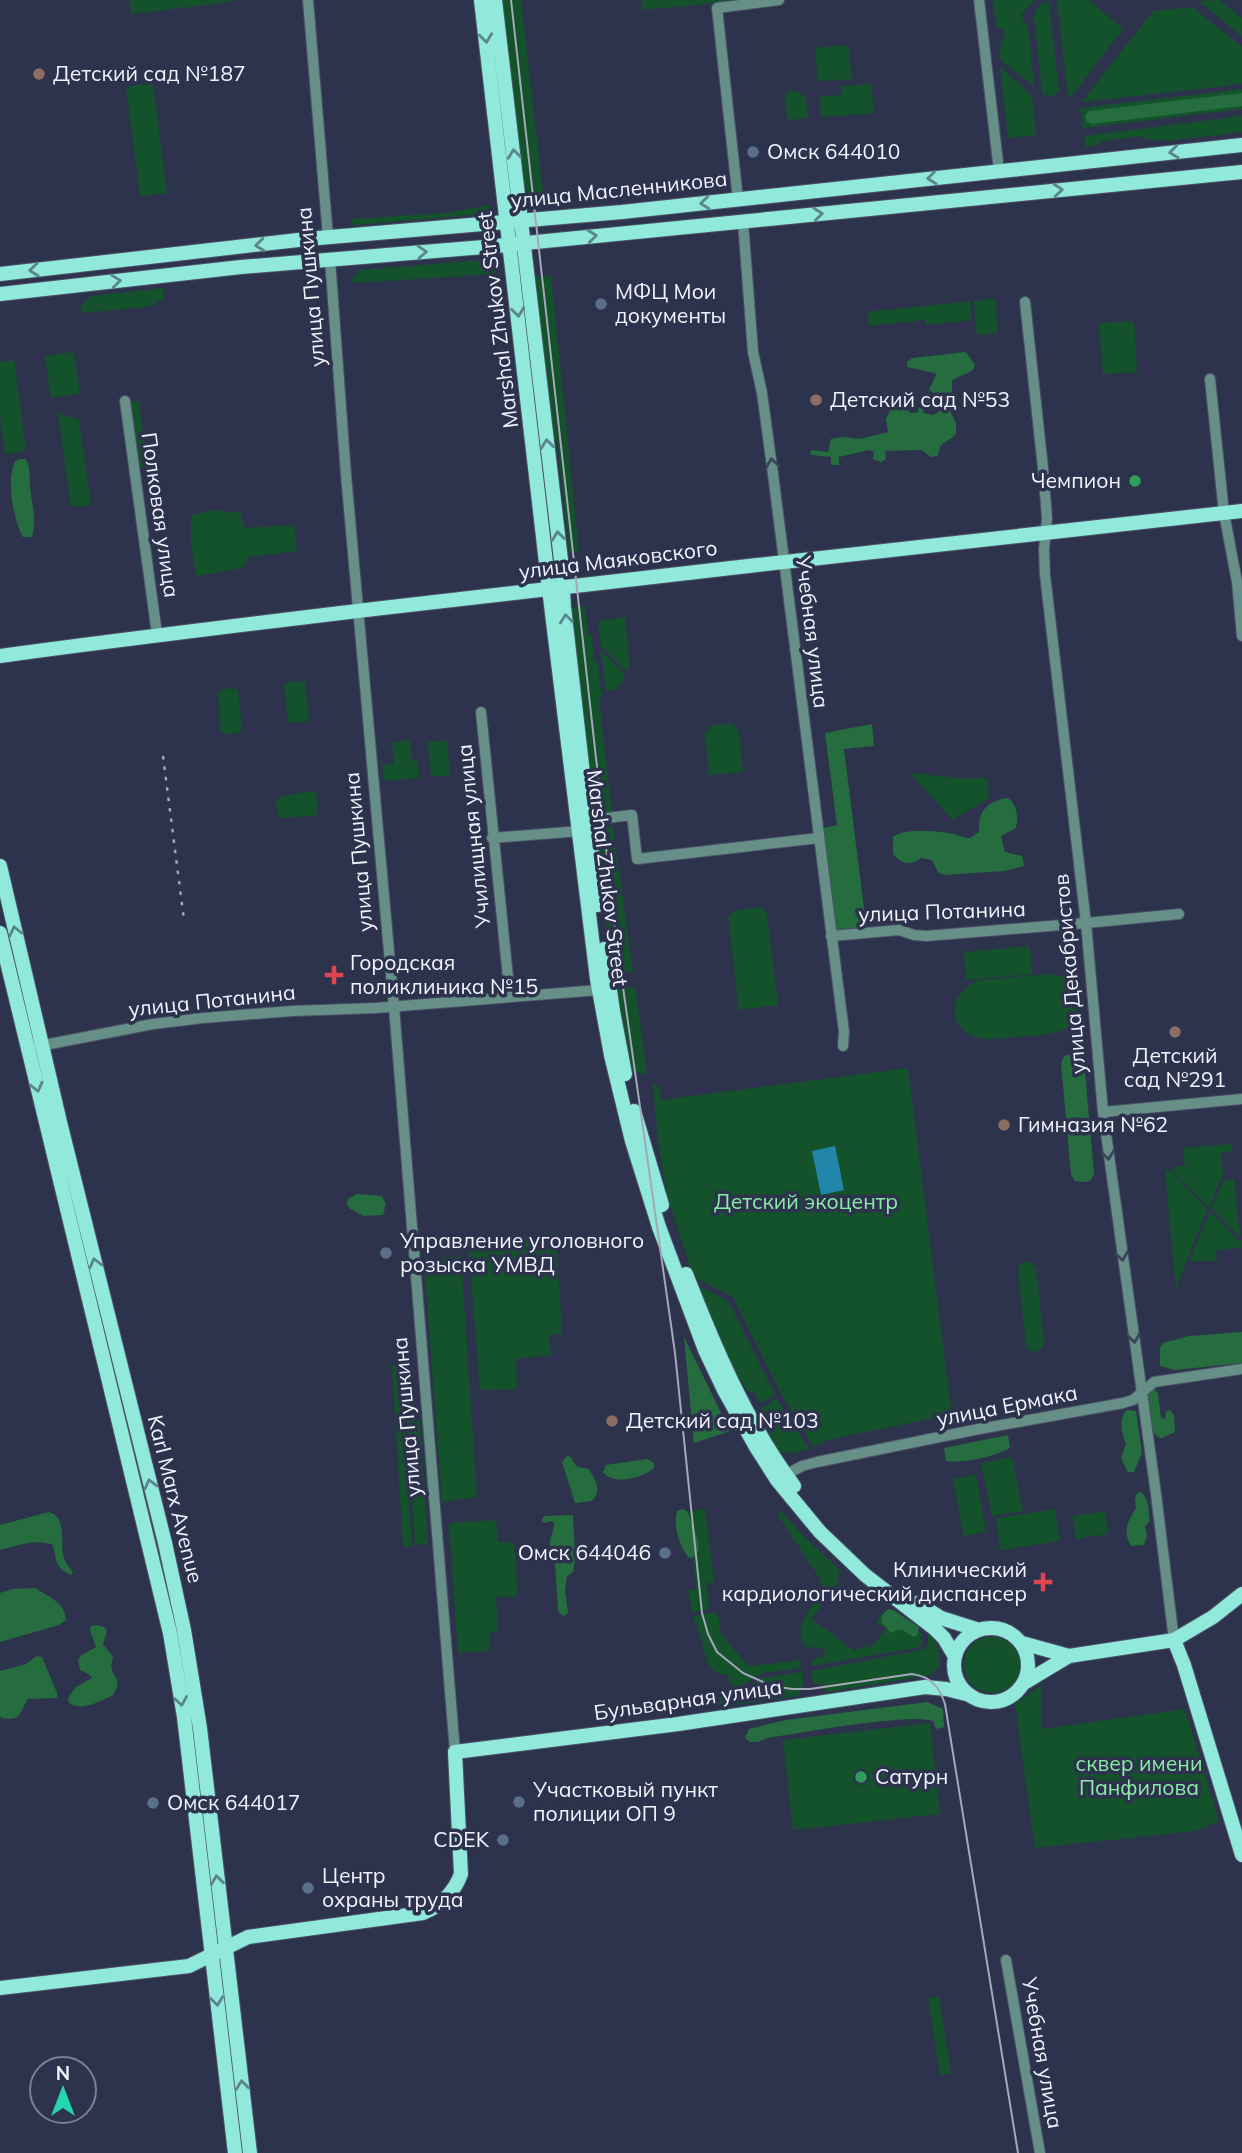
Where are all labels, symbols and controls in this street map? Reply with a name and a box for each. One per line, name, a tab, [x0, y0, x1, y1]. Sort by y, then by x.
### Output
one-way arrow	[478, 33, 493, 44]
place label: Детский сад №187	[53, 60, 246, 86]
marker: Детский сад №187	[31, 66, 47, 82]
place label: Омск 644010	[767, 138, 900, 164]
marker: Омск 644010	[745, 144, 761, 160]
one-way arrow	[1168, 144, 1179, 159]
one-way arrow	[506, 148, 521, 160]
street label: улица Масленникова	[509, 165, 729, 213]
one-way arrow	[926, 171, 937, 186]
one-way arrow	[1052, 183, 1063, 198]
one-way arrow	[700, 195, 711, 210]
street label: улица Пушкина	[290, 206, 330, 368]
one-way arrow	[813, 207, 824, 222]
street label: Marshal Zhukov Street	[471, 210, 523, 430]
one-way arrow	[586, 229, 598, 244]
one-way arrow	[254, 237, 266, 252]
one-way arrow	[417, 244, 428, 259]
one-way arrow	[28, 262, 39, 277]
one-way arrow	[111, 274, 122, 289]
place label: МФЦ Мои документы	[615, 278, 726, 328]
marker: МФЦ Мои документы	[593, 296, 609, 312]
one-way arrow	[510, 307, 525, 318]
place label: Детский сад №53	[830, 386, 1010, 412]
marker: Детский сад №53	[808, 392, 824, 408]
street label: Полковая улица	[137, 431, 185, 599]
one-way arrow	[540, 438, 555, 450]
one-way arrow	[764, 457, 779, 469]
place label: Чемпион	[1031, 467, 1121, 493]
marker: Чемпион	[1127, 473, 1143, 489]
one-way arrow	[551, 530, 566, 542]
street label: улица Маяковского	[517, 534, 719, 584]
street label: Учебная улица	[791, 553, 835, 709]
one-way arrow	[558, 613, 573, 625]
street label: Училищная улица	[450, 743, 496, 930]
street label: Marshal Zhukov Street	[582, 768, 634, 988]
street label: улица Пушкина	[338, 771, 378, 933]
street label: улица Декабристов	[1047, 873, 1091, 1075]
street label: улица Потанина	[858, 895, 1026, 927]
one-way arrow	[9, 925, 23, 937]
place label: Городская поликлиника №15	[350, 949, 538, 999]
marker: Городская поликлиника №15	[324, 965, 344, 985]
street label: улица Потанина	[127, 978, 297, 1022]
marker: Детский сад №291	[1167, 1024, 1183, 1040]
place label: Детский сад №291	[1124, 1042, 1226, 1092]
one-way arrow	[29, 1080, 43, 1092]
place label: Гимназия №62	[1018, 1111, 1168, 1137]
marker: Гимназия №62	[996, 1117, 1012, 1133]
one-way arrow	[1101, 1149, 1116, 1161]
park label: Детский экоцентр	[714, 1188, 898, 1214]
place label: Управление уголовного розыска УМВД	[399, 1227, 644, 1277]
marker: Управление уголовного розыска УМВД	[378, 1245, 394, 1261]
one-way arrow	[1114, 1250, 1129, 1262]
one-way arrow	[89, 1257, 103, 1269]
one-way arrow	[1126, 1332, 1141, 1344]
street label: улица Пушкина	[386, 1336, 426, 1498]
street label: улица Ермака	[934, 1379, 1079, 1431]
place label: Детский сад №103	[626, 1407, 819, 1433]
street label: Karl Marx Avenue	[143, 1412, 209, 1585]
marker: Детский сад №103	[604, 1413, 620, 1429]
one-way arrow	[144, 1478, 158, 1490]
place label: Омск 644046	[518, 1539, 651, 1565]
marker: Омск 644046	[657, 1545, 673, 1561]
place label: Клинический кардиологический диспансер	[722, 1556, 1027, 1606]
marker: Клинический кардиологический диспансер	[1033, 1572, 1053, 1592]
street label: Бульварная улица	[592, 1673, 784, 1725]
one-way arrow	[173, 1695, 188, 1707]
park label: сквер имени Панфилова	[1076, 1750, 1202, 1800]
place label: Сатурн	[875, 1763, 948, 1789]
marker: Сатурн	[853, 1769, 869, 1785]
place label: Участковый пункт полиции ОП 9	[532, 1776, 718, 1826]
place label: Омск 644017	[167, 1789, 300, 1815]
marker: Участковый пункт полиции ОП 9	[511, 1794, 527, 1810]
marker: Омск 644017	[145, 1795, 161, 1811]
place label: CDEK	[433, 1826, 490, 1852]
marker: CDEK	[495, 1832, 511, 1848]
place label: Центр охраны труда	[322, 1862, 464, 1912]
one-way arrow	[210, 1874, 225, 1886]
marker: Центр охраны труда	[300, 1880, 316, 1896]
street label: Учебная улица	[1017, 1974, 1069, 2131]
one-way arrow	[210, 1995, 225, 2006]
north arrow	[28, 2055, 98, 2125]
text: N	[56, 2061, 70, 2085]
one-way arrow	[234, 2079, 249, 2091]

